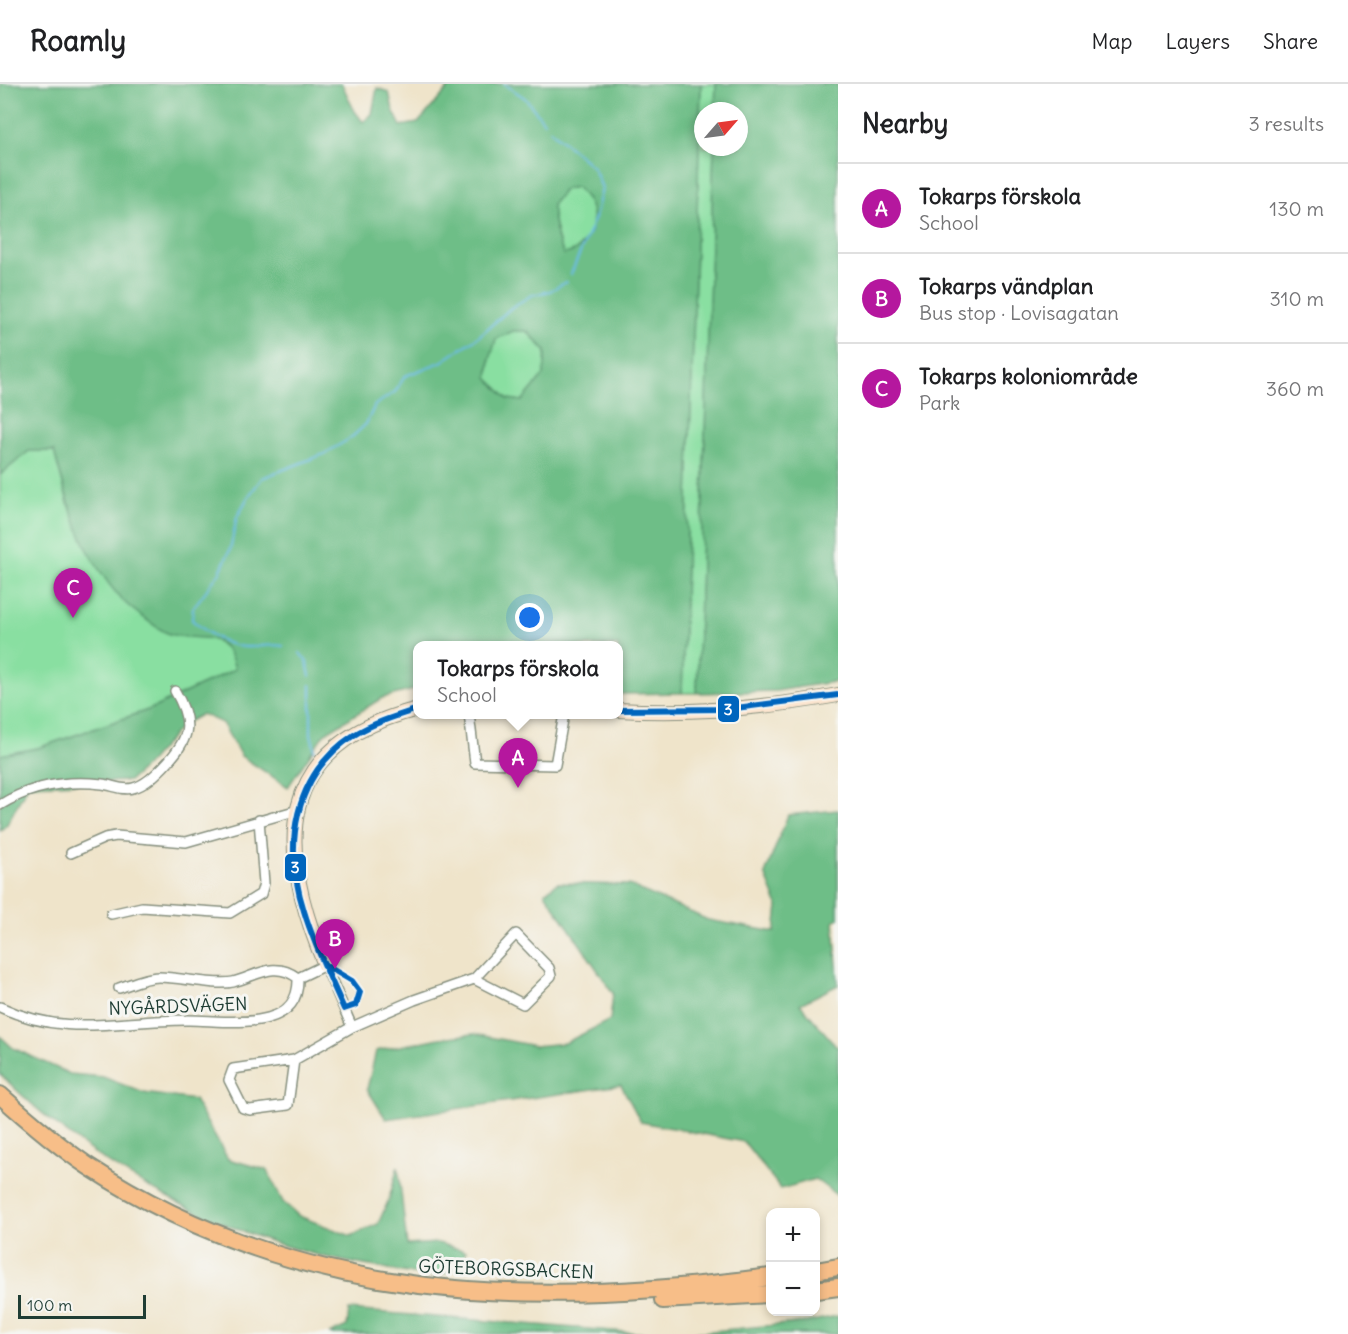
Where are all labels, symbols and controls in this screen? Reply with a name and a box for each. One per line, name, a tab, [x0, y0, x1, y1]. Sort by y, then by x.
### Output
text: Roamly	[30, 23, 126, 59]
text: Map	[1092, 28, 1132, 55]
text: Layers	[1165, 28, 1230, 55]
text: Share	[1263, 28, 1318, 55]
north arrow	[694, 102, 748, 156]
text: Nearby	[862, 107, 948, 140]
text: 3 results	[1248, 111, 1324, 136]
text: Tokarps förskola	[919, 182, 1081, 210]
text: A	[875, 196, 888, 221]
text: 130 m	[1269, 196, 1324, 221]
text: School	[919, 210, 979, 235]
text: Tokarps vändplan	[919, 272, 1093, 300]
text: B	[875, 286, 888, 311]
text: 310 m	[1269, 286, 1324, 311]
text: Bus stop · Lovisagatan	[919, 300, 1119, 325]
text: Tokarps koloniområde	[919, 362, 1138, 390]
text: C	[875, 376, 888, 401]
text: 360 m	[1266, 376, 1324, 401]
text: Park	[919, 390, 960, 415]
pin: C	[54, 568, 92, 618]
your location	[515, 603, 544, 632]
popup	[413, 641, 623, 719]
text: Tokarps förskola	[437, 654, 599, 682]
text: School	[437, 682, 497, 707]
line badge: 3	[717, 695, 740, 723]
text: 3	[723, 699, 733, 719]
pin: A	[498, 738, 538, 788]
line badge: 3	[284, 853, 307, 882]
text: 3	[290, 857, 300, 877]
pin: B	[316, 920, 354, 969]
street label: NYGÅRDSVÄGEN	[108, 992, 248, 1020]
map controls	[766, 1208, 820, 1316]
button: +	[766, 1208, 820, 1262]
street label: GÖTEBORGSBACKEN	[418, 1254, 594, 1284]
button: −	[766, 1262, 820, 1316]
scale bar	[18, 1292, 146, 1320]
text: 100 m	[27, 1295, 72, 1315]

